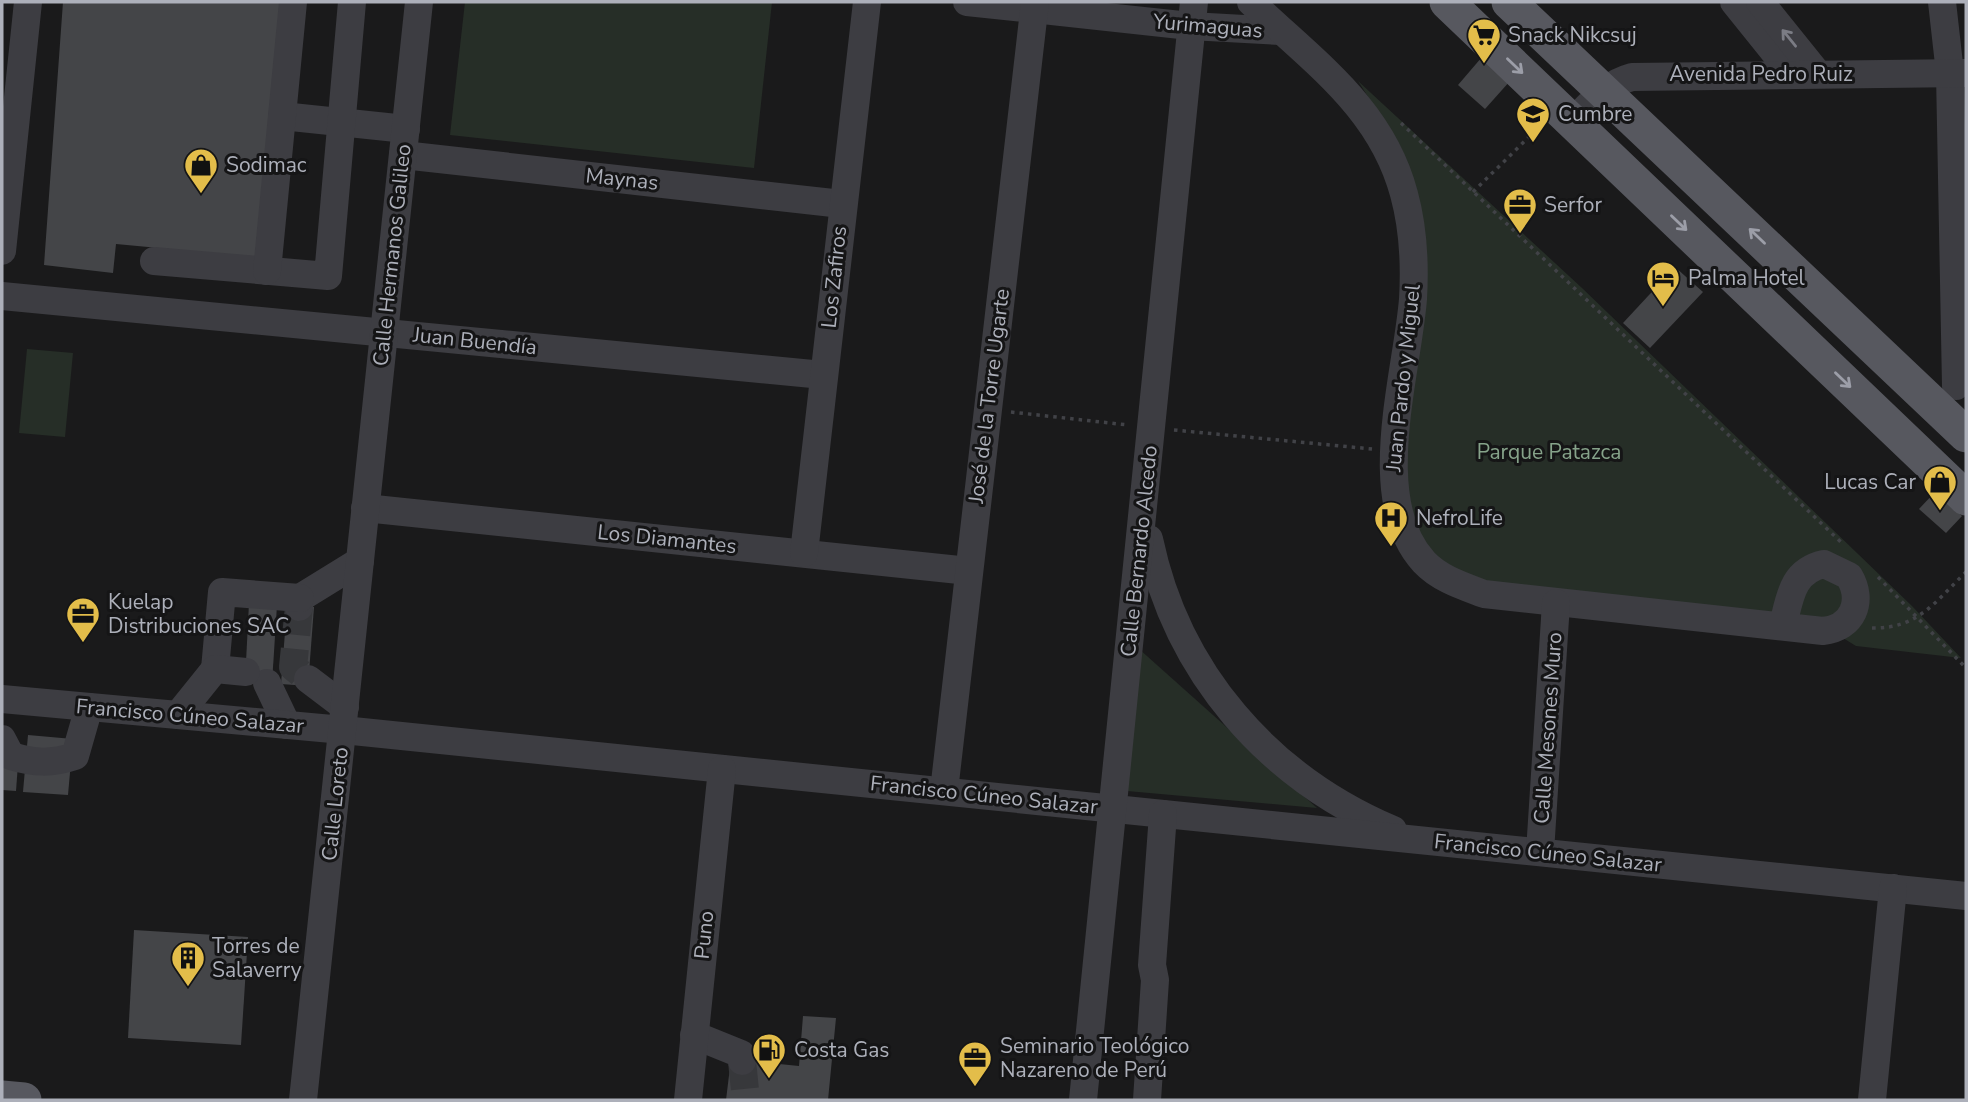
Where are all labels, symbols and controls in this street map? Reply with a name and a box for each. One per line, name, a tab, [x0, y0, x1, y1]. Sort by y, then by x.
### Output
street label: Yurimaguas	[1151, 7, 1264, 45]
supermarket icon: Snack Nikcsuj	[1465, 16, 1503, 65]
place label: Snack Nikcsuj	[1508, 21, 1637, 49]
one-way arrow	[1782, 29, 1797, 48]
one-way arrow	[1506, 57, 1523, 74]
street label: Avenida Pedro Ruiz	[1669, 60, 1853, 88]
school or university icon: Cumbre	[1514, 95, 1552, 144]
place label: Cumbre	[1558, 100, 1632, 128]
street label: Calle Hermanos Galileo	[366, 143, 418, 367]
shop icon: Sodimac	[182, 146, 220, 195]
place label: Sodimac	[226, 151, 307, 179]
street label: Maynas	[584, 161, 660, 197]
office icon: Serfor	[1501, 186, 1539, 235]
place label: Serfor	[1544, 191, 1603, 219]
one-way arrow	[1670, 214, 1687, 231]
street label: Los Zafiros	[815, 224, 853, 330]
one-way arrow	[1749, 227, 1766, 244]
hotel icon: Palma Hotel	[1644, 259, 1682, 308]
place label: Palma Hotel	[1688, 264, 1806, 292]
street label: Juan Pardo y Miguel	[1379, 282, 1427, 474]
street label: José de la Torre Ugarte	[962, 287, 1016, 506]
street label: Juan Buendía	[411, 320, 538, 361]
one-way arrow	[1835, 372, 1852, 389]
park label: Parque Patazca	[1477, 438, 1621, 466]
street label: Calle Bernardo Alcedo	[1114, 444, 1164, 658]
shop icon: Lucas Car	[1921, 463, 1959, 512]
place label: Lucas Car	[1824, 468, 1916, 496]
hospital icon: NefroLife	[1372, 499, 1410, 548]
place label: NefroLife	[1416, 504, 1503, 532]
street label: Los Diamantes	[596, 518, 738, 560]
place label: Kuelap Distribuciones SAC	[108, 588, 289, 640]
office icon: Kuelap Distribuciones SAC	[64, 595, 102, 644]
street label: Calle Mesones Muro	[1527, 631, 1569, 825]
street label: Francisco Cúneo Salazar	[75, 692, 306, 740]
street label: Calle Loreto	[315, 746, 355, 862]
street label: Francisco Cúneo Salazar	[869, 769, 1100, 821]
street label: Francisco Cúneo Salazar	[1433, 827, 1664, 879]
street label: Puno	[688, 909, 720, 961]
place label: Torres de Salaverry	[212, 932, 302, 984]
building icon: Torres de Salaverry	[169, 939, 207, 988]
fuel station icon: Costa Gas	[750, 1031, 788, 1080]
place label: Seminario Teológico Nazareno de Perú	[1000, 1032, 1190, 1084]
place label: Costa Gas	[794, 1036, 889, 1064]
office icon: Seminario Teológico Nazareno de Perú	[956, 1039, 994, 1088]

